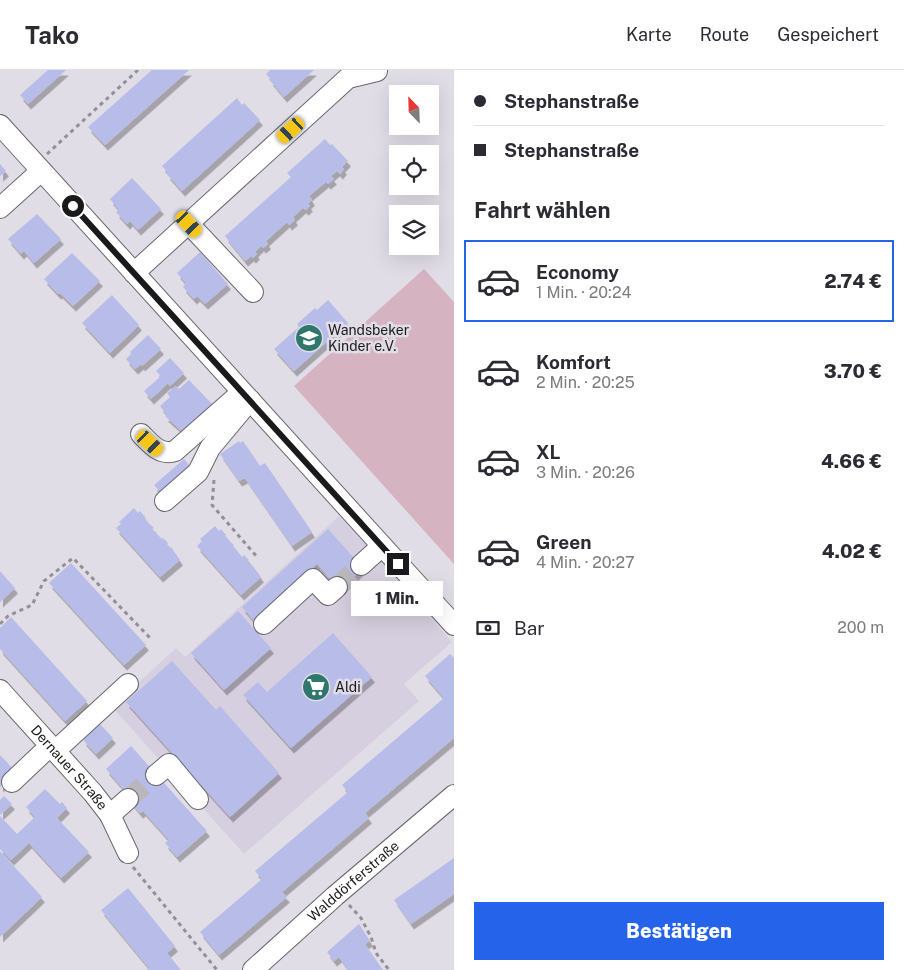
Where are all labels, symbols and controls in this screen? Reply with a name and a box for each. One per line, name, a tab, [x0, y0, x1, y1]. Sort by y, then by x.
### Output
text: Tako	[25, 21, 79, 49]
text: Karte	[626, 24, 672, 45]
text: Route	[700, 24, 749, 45]
text: Gespeichert	[777, 24, 879, 45]
north arrow	[389, 85, 439, 135]
map controls	[389, 85, 439, 255]
text: Stephanstraße	[504, 90, 639, 112]
car	[274, 114, 307, 146]
text: Stephanstraße	[504, 139, 639, 161]
button: locate	[389, 145, 439, 195]
route start	[62, 195, 84, 217]
text: Fahrt wählen	[474, 197, 611, 223]
button: layers	[389, 205, 439, 255]
car	[173, 208, 204, 240]
icon: car	[476, 259, 521, 304]
text: Economy	[536, 261, 619, 283]
text: 2.74 €	[824, 270, 882, 292]
text: 1 Min. · 20:24	[536, 283, 632, 302]
place label: Wandsbeker Kinder e.V.	[328, 322, 409, 354]
school or university icon: Wandsbeker Kinder e.V.	[294, 323, 324, 353]
icon: car	[476, 349, 521, 394]
text: Komfort	[536, 351, 611, 373]
text: 3.70 €	[824, 360, 882, 382]
text: 2 Min. · 20:25	[536, 373, 635, 392]
car	[133, 427, 166, 459]
icon: car	[476, 439, 521, 484]
text: XL	[536, 441, 561, 463]
text: 4.66 €	[821, 450, 882, 472]
text: 3 Min. · 20:26	[536, 463, 635, 482]
icon: car	[476, 529, 521, 574]
text: Green	[536, 531, 591, 553]
text: 4.02 €	[822, 540, 882, 562]
route end	[387, 553, 409, 575]
text: 4 Min. · 20:27	[536, 553, 635, 572]
callout: 1 Min.	[352, 582, 444, 616]
text: 1 Min.	[375, 589, 419, 608]
icon: cash	[474, 614, 502, 642]
text: Bar	[514, 617, 545, 639]
text: 200 m	[837, 618, 884, 637]
supermarket icon: Aldi	[301, 672, 331, 702]
place label: Aldi	[335, 679, 361, 695]
street label: Dernauer Straße	[28, 722, 111, 813]
street label: Walddörferstraße	[304, 837, 402, 925]
button: Bestätigen	[474, 902, 884, 960]

